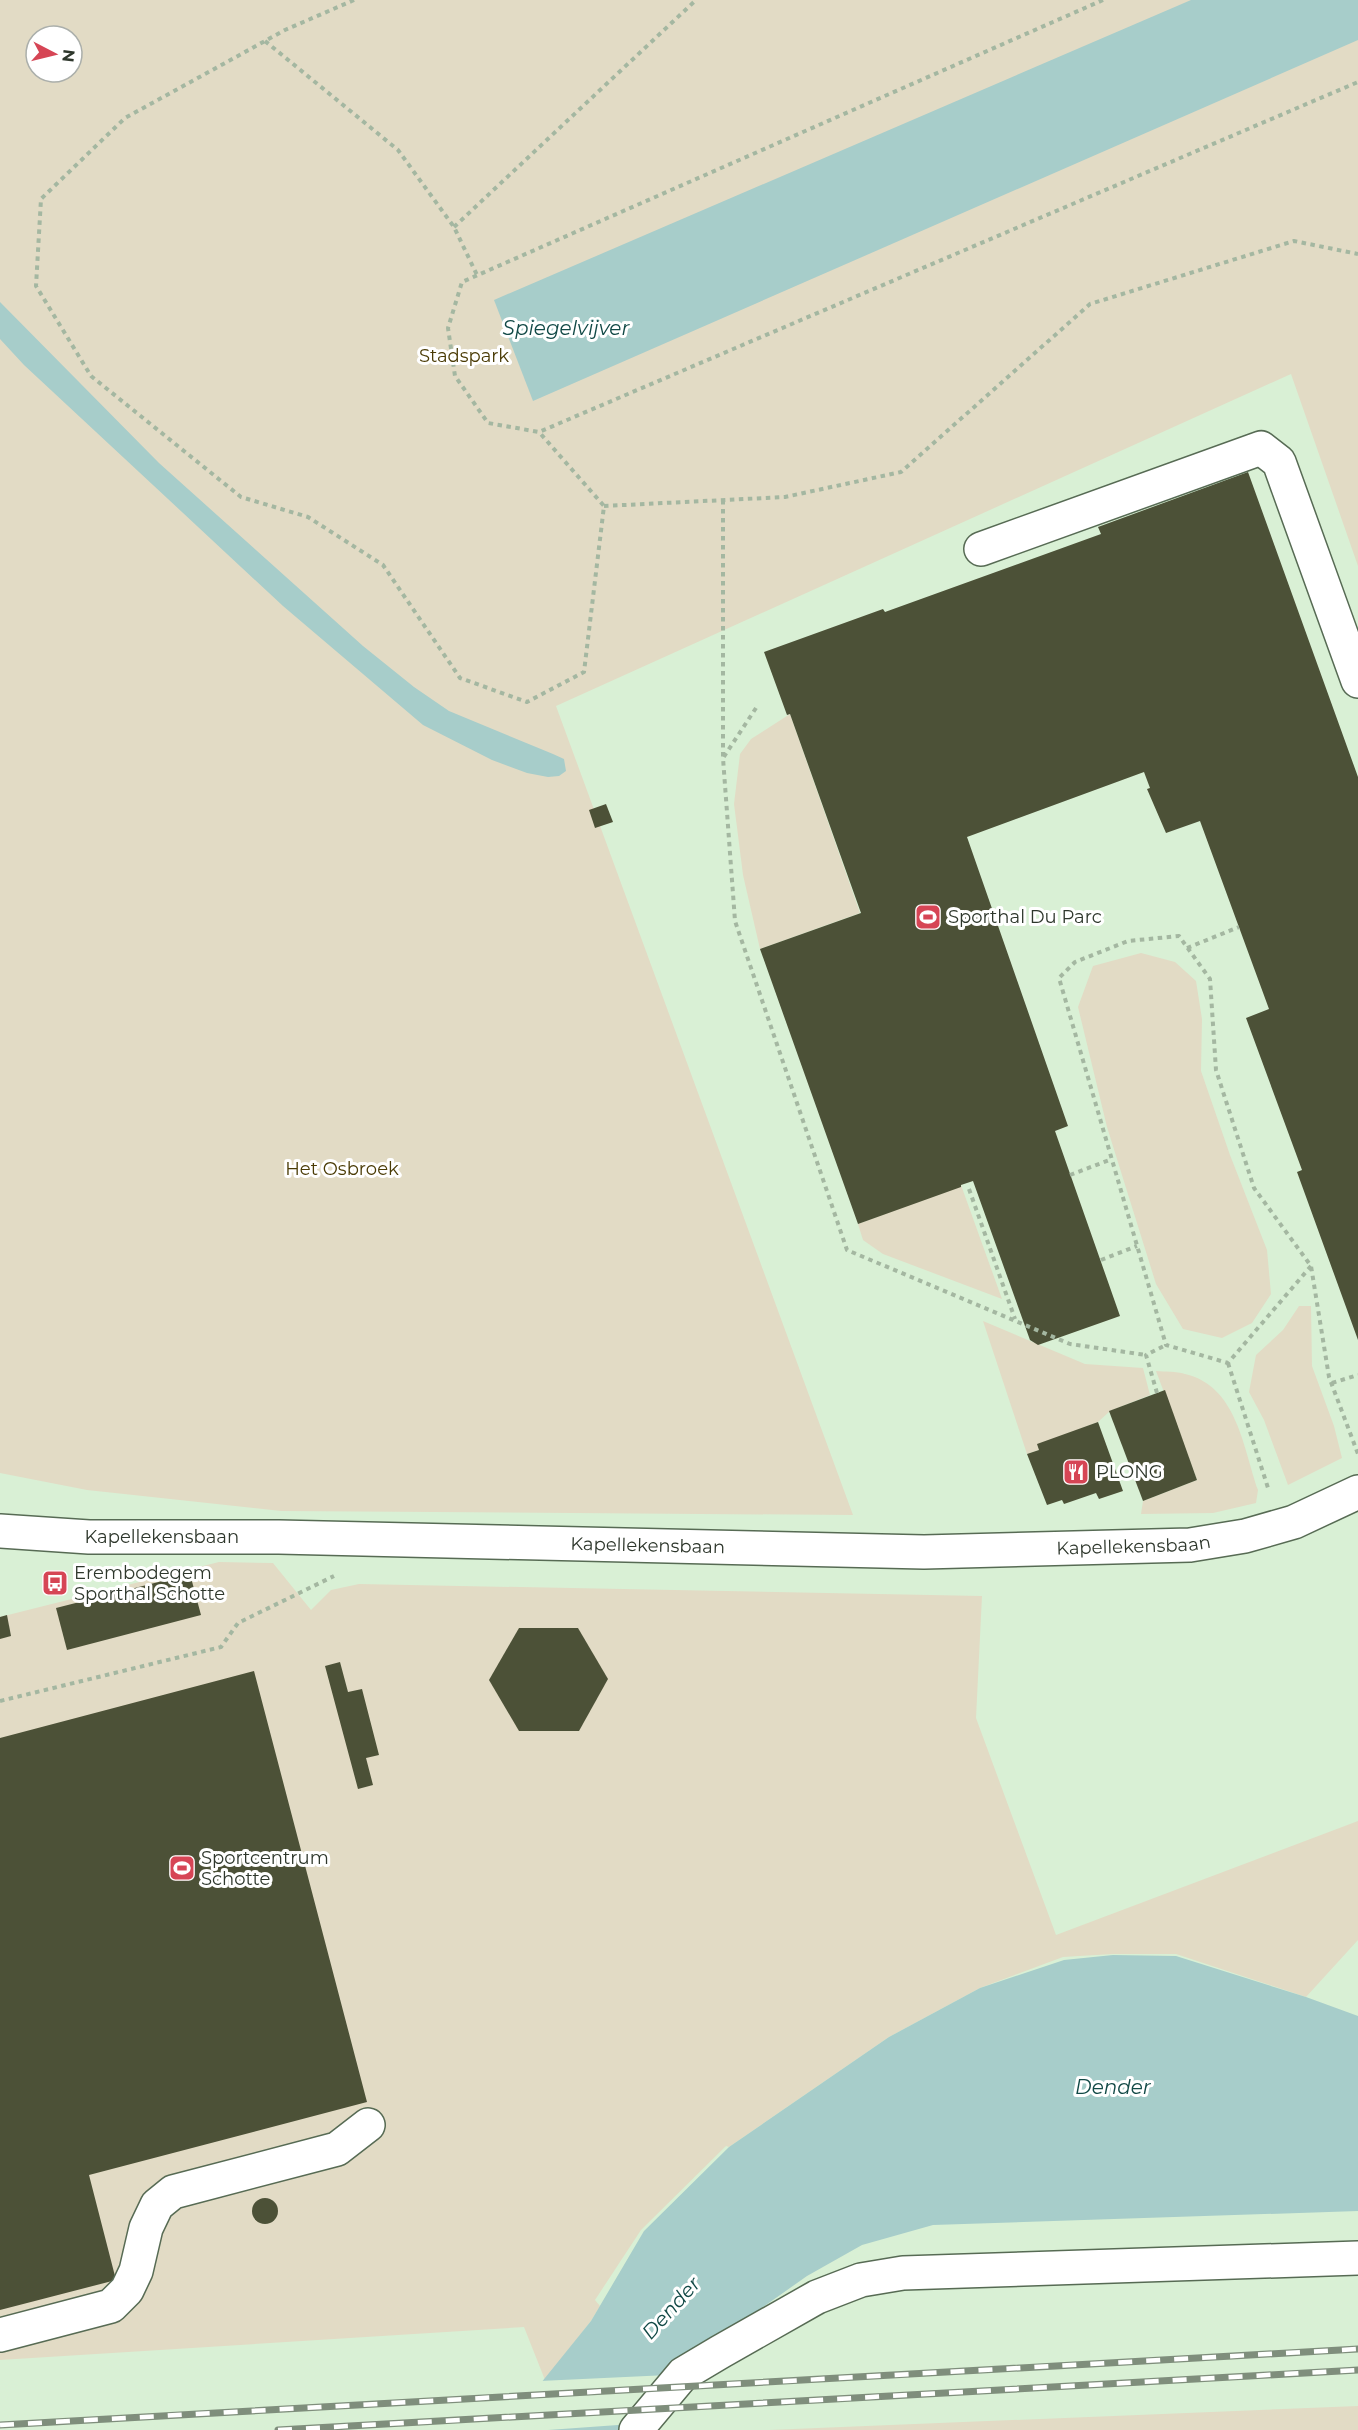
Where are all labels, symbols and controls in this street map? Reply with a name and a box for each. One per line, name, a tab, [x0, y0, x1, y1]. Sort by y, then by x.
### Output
north arrow	[24, 24, 84, 84]
text: N	[58, 48, 79, 63]
water label: Spiegelvijver	[503, 316, 630, 340]
park label: Stadspark	[419, 345, 509, 367]
sports icon: Sporthal Du Parc	[913, 902, 943, 932]
place label: Sporthal Du Parc	[948, 906, 1102, 928]
park label: Het Osbroek	[285, 1158, 399, 1180]
restaurant icon: PLONG	[1061, 1457, 1091, 1487]
place label: PLONG	[1096, 1461, 1163, 1483]
street label: Kapellekensbaan	[84, 1526, 239, 1548]
street label: Kapellekensbaan	[1056, 1531, 1212, 1560]
street label: Kapellekensbaan	[570, 1533, 725, 1558]
place label: Erembodegem Sporthal Schotte	[74, 1562, 225, 1605]
bus stop icon: Erembodegem Sporthal Schotte	[40, 1568, 70, 1598]
place label: Sportcentrum Schotte	[201, 1847, 329, 1890]
sports icon: Sportcentrum Schotte	[167, 1853, 197, 1883]
water label: Dender	[1075, 2075, 1152, 2099]
water label: Dender	[637, 2271, 706, 2344]

